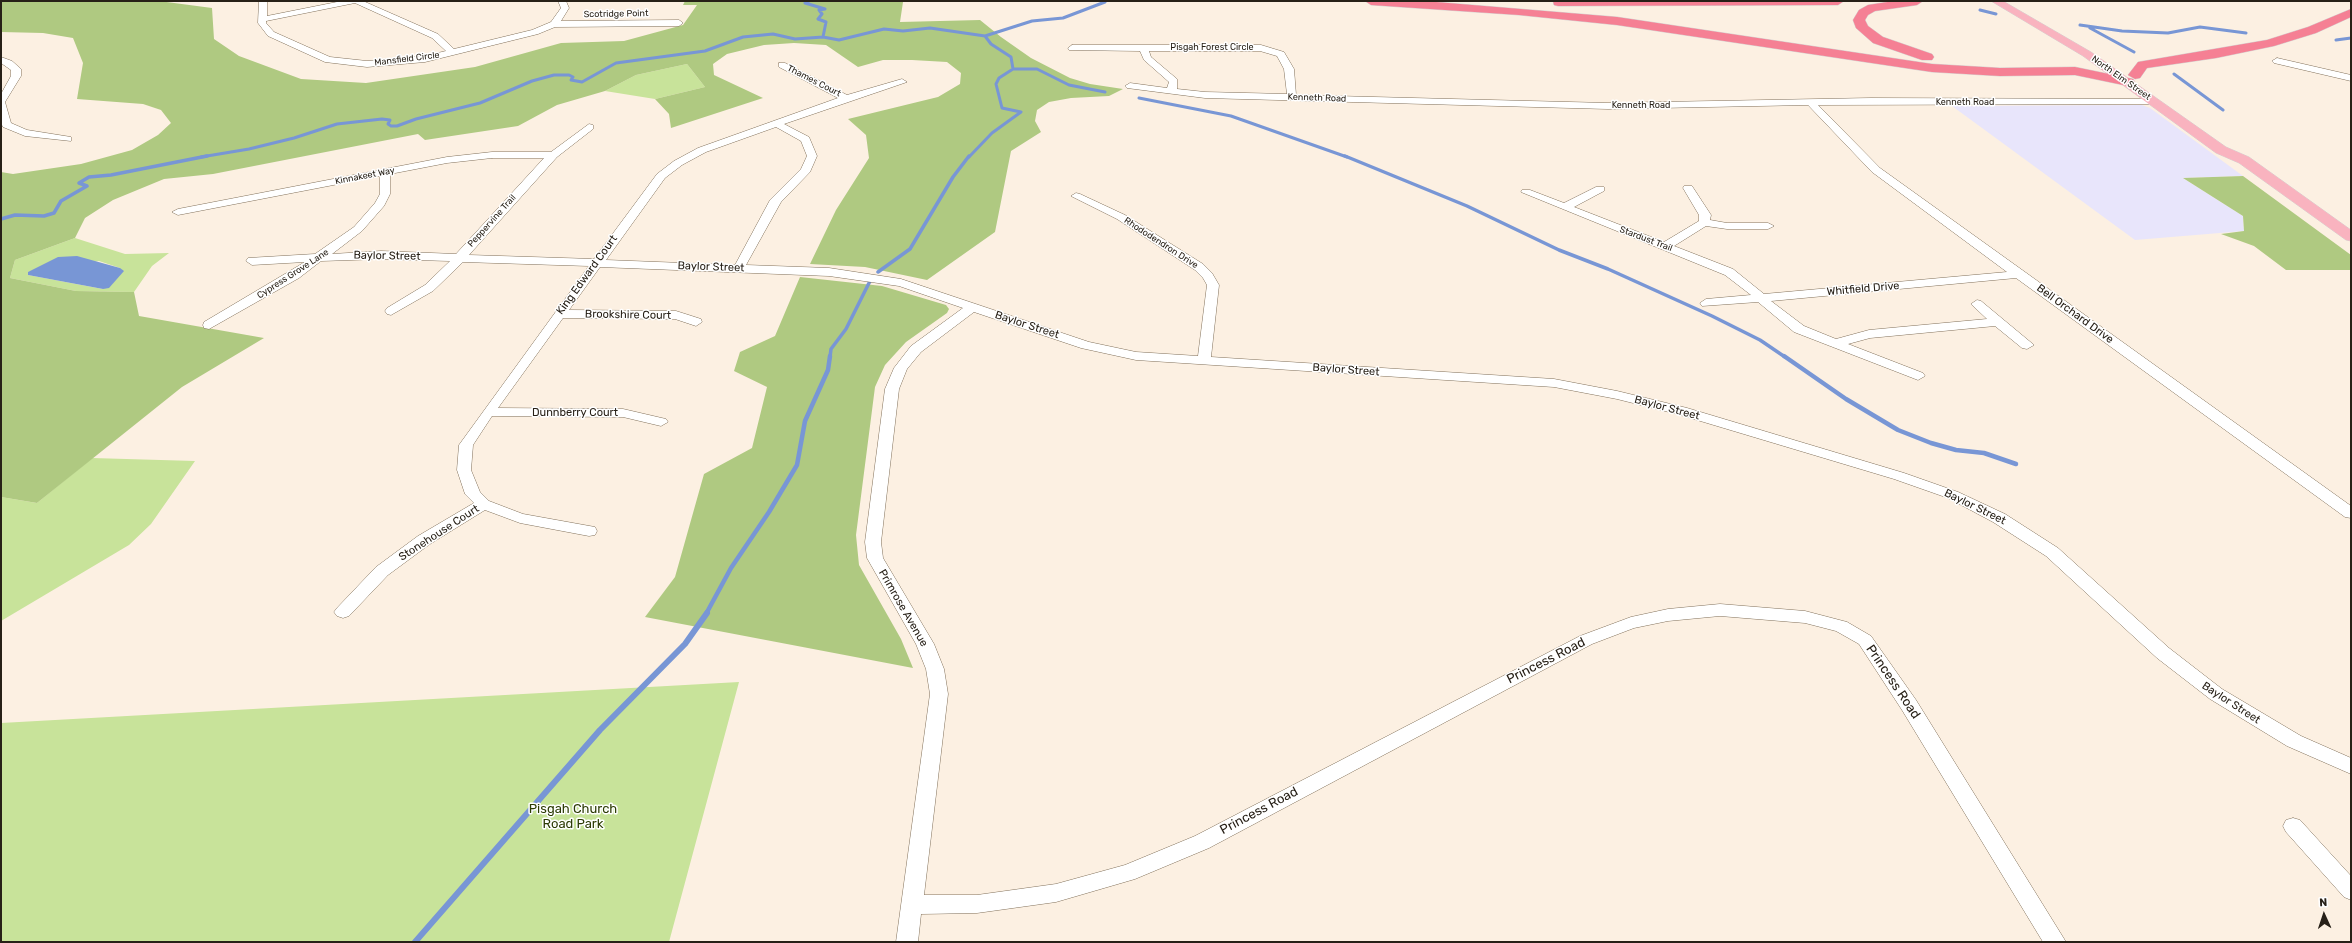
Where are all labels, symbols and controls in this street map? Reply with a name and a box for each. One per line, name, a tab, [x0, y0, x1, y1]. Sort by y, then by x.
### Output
street label: Scotridge Point	[584, 8, 648, 20]
street label: Pisgah Forest Circle	[1170, 42, 1254, 52]
street label: Mansfield Circle	[374, 50, 440, 68]
street label: North Elm Street	[2089, 54, 2153, 102]
street label: Thames Court	[785, 63, 843, 99]
street label: Kenneth Road	[1288, 92, 1346, 104]
street label: Kenneth Road	[1936, 97, 1994, 107]
street label: Kenneth Road	[1612, 100, 1670, 110]
street label: Kinnakeet Way	[334, 165, 396, 187]
street label: Peppervine Trail	[466, 193, 518, 249]
street label: Rhododendron Drive	[1122, 215, 1200, 271]
street label: Stardust Trail	[1618, 224, 1674, 254]
street label: King Edward Court	[554, 233, 620, 317]
street label: Cypress Grove Lane	[255, 247, 331, 301]
street label: Baylor Street	[353, 249, 421, 263]
street label: Baylor Street	[677, 259, 745, 275]
street label: Whitfield Drive	[1826, 279, 1900, 299]
street label: Bell Orchard Drive	[2034, 282, 2116, 346]
street label: Brookshire Court	[585, 308, 671, 322]
street label: Baylor Street	[993, 308, 1061, 342]
street label: Baylor Street	[1312, 361, 1380, 379]
street label: Baylor Street	[1633, 393, 1701, 423]
street label: Dunnberry Court	[532, 406, 618, 420]
street label: Baylor Street	[1942, 486, 2008, 528]
street label: Stonehouse Court	[396, 502, 482, 564]
street label: Primrose Avenue	[876, 567, 930, 649]
street label: Princess Road	[1504, 635, 1588, 687]
street label: Princess Road	[1862, 642, 1924, 722]
street label: Baylor Street	[2199, 679, 2263, 727]
street label: Princess Road	[1217, 784, 1301, 838]
park label: Pisgah Church Road Park	[529, 801, 617, 832]
north arrow	[2304, 895, 2344, 935]
text: N	[2319, 896, 2328, 909]

